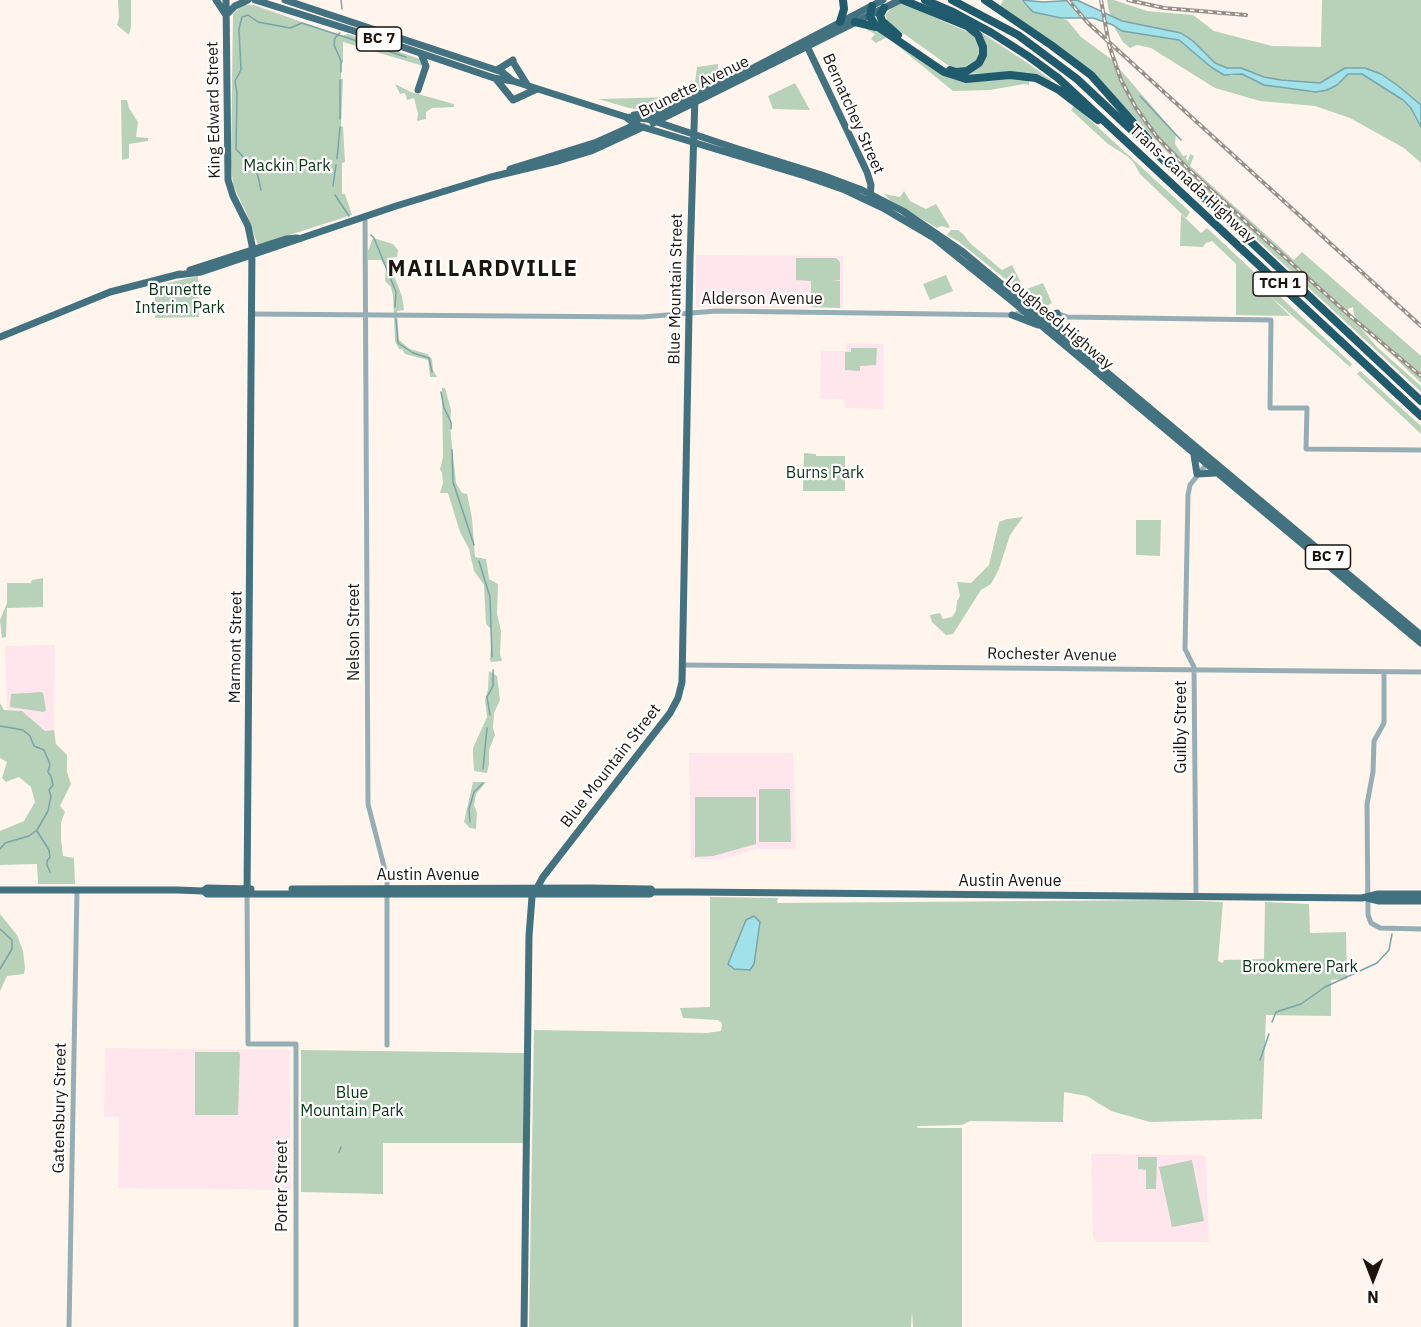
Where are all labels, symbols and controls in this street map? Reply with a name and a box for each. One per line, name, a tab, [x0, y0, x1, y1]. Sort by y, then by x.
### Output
road number: BC 7	[356, 27, 401, 51]
street label: King Edward Street	[203, 41, 225, 179]
street label: Bernatchey Street	[818, 51, 888, 177]
street label: Brunette Avenue	[636, 52, 752, 122]
street label: Trans-Canada Highway	[1125, 121, 1259, 247]
park label: Mackin Park	[243, 156, 331, 176]
street label: Blue Mountain Street	[665, 213, 687, 365]
district label: MAILLARDVILLE	[388, 257, 578, 283]
street label: Lougheed Highway	[1001, 272, 1117, 374]
road number: TCH 1	[1253, 272, 1307, 296]
park label: Brunette Interim Park	[135, 280, 225, 318]
street label: Alderson Avenue	[701, 289, 823, 309]
park label: Burns Park	[786, 463, 864, 483]
road number: BC 7	[1306, 545, 1350, 569]
street label: Nelson Street	[344, 583, 364, 681]
street label: Marmont Street	[225, 590, 247, 704]
street label: Rochester Avenue	[987, 644, 1117, 666]
street label: Guilby Street	[1171, 680, 1191, 774]
street label: Blue Mountain Street	[557, 700, 665, 832]
street label: Austin Avenue	[377, 865, 479, 885]
street label: Austin Avenue	[959, 871, 1061, 891]
park label: Brookmere Park	[1242, 957, 1358, 977]
street label: Gatensbury Street	[49, 1042, 71, 1174]
park label: Blue Mountain Park	[300, 1083, 404, 1121]
street label: Porter Street	[272, 1140, 292, 1232]
north arrow	[1343, 1249, 1403, 1309]
text: N	[1367, 1287, 1379, 1307]

